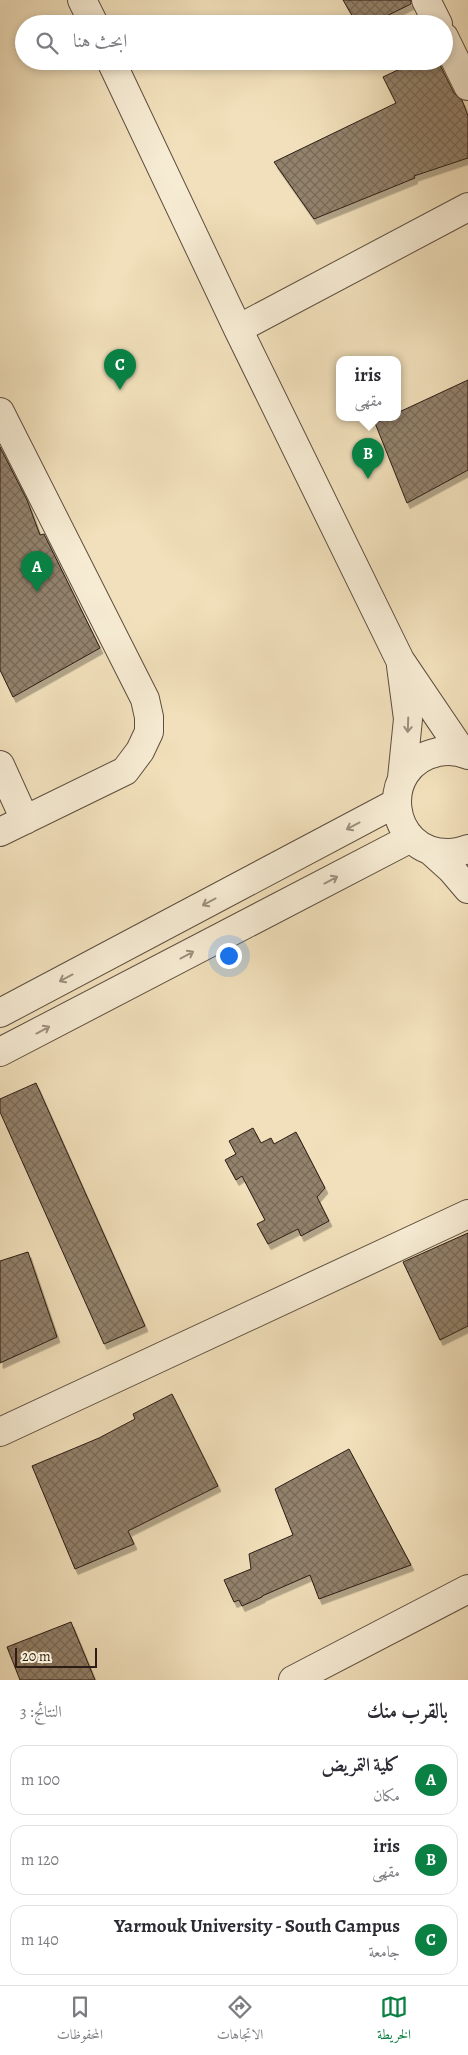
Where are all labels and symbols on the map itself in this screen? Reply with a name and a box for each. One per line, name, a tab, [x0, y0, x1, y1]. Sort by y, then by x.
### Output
pin: C	[104, 349, 136, 390]
pin: B	[352, 438, 384, 479]
pin: A	[21, 551, 53, 592]
one-way arrow	[403, 717, 412, 733]
one-way arrow	[346, 822, 361, 831]
one-way arrow	[324, 874, 338, 884]
one-way arrow	[202, 897, 217, 907]
your location	[216, 943, 242, 969]
one-way arrow	[180, 950, 195, 960]
one-way arrow	[59, 974, 74, 983]
one-way arrow	[35, 1025, 50, 1034]
scale bar	[15, 1645, 98, 1668]

